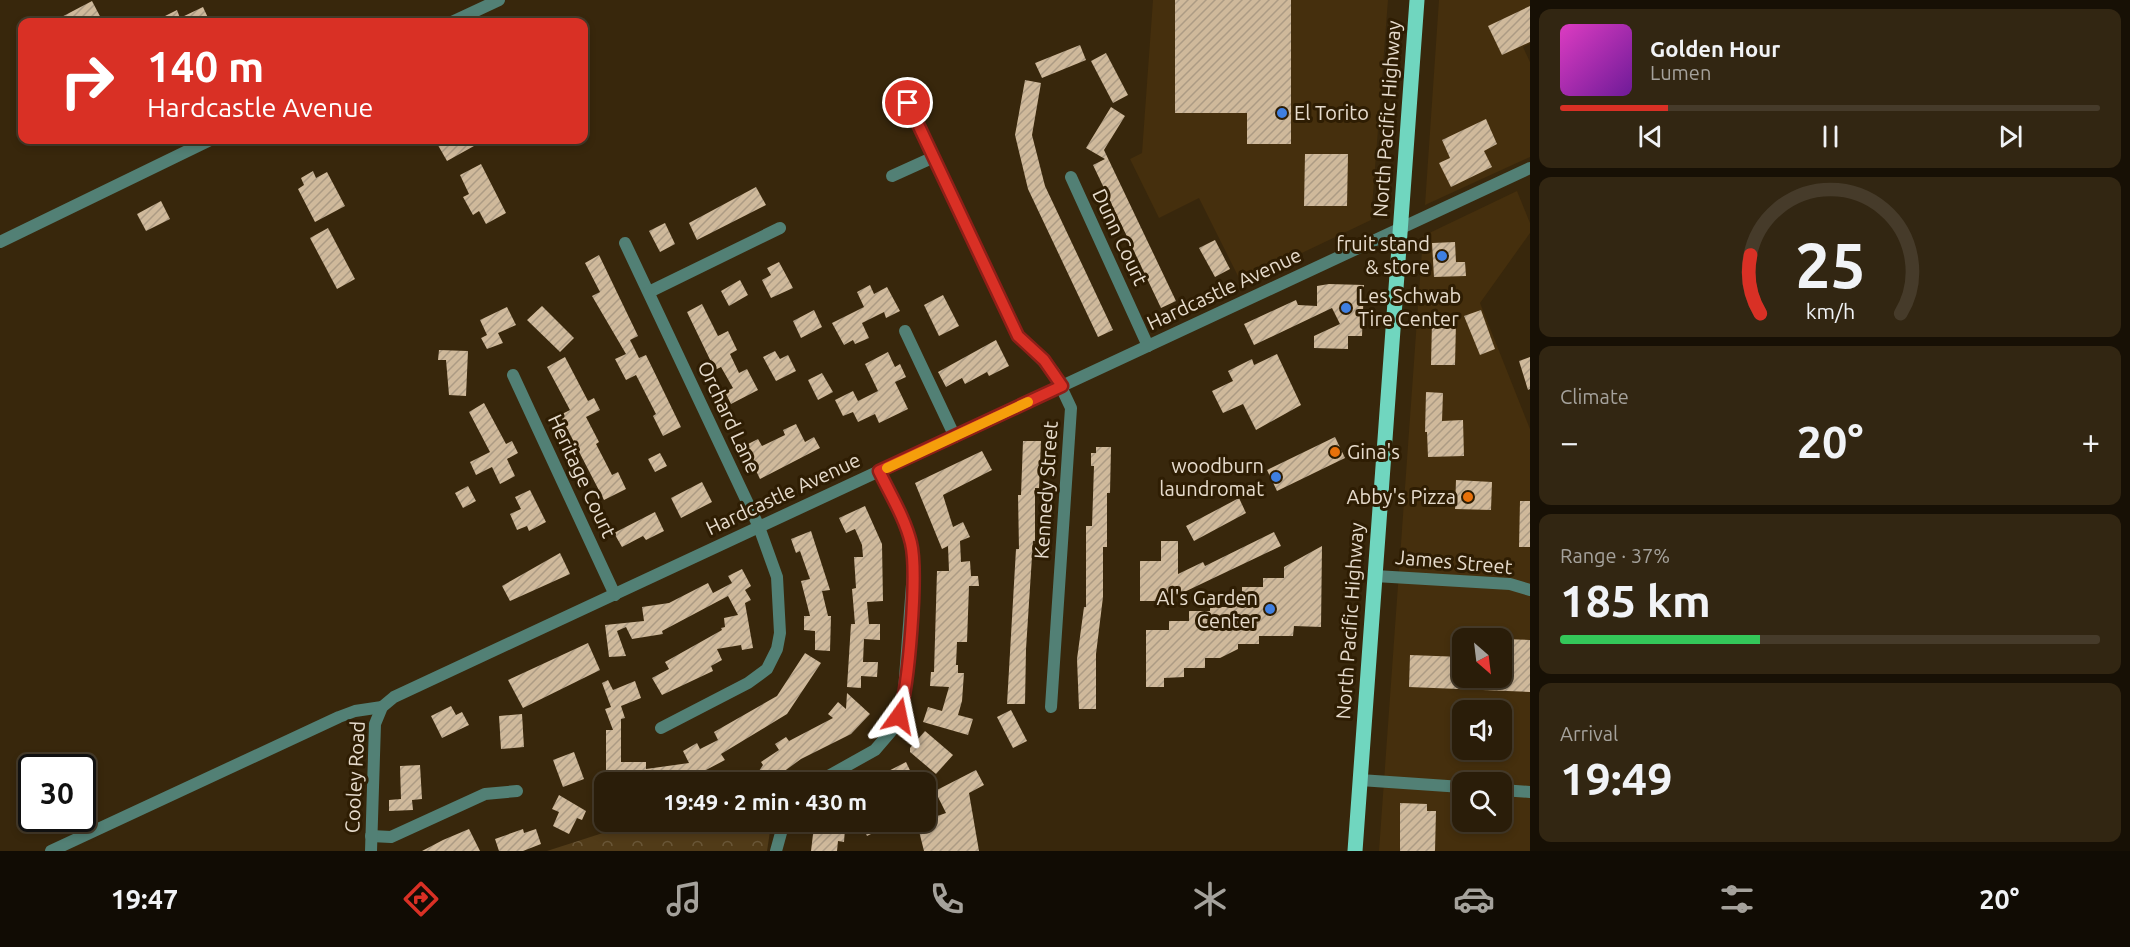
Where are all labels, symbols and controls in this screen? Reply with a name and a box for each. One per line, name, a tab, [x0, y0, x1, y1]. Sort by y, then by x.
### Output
street label: North Pacific Highway	[1368, 19, 1405, 218]
text: Golden Hour	[1650, 36, 1780, 61]
icon: right	[48, 42, 126, 120]
text: 140 m	[147, 43, 264, 90]
text: Lumen	[1650, 61, 1711, 84]
pin	[882, 77, 933, 128]
icon: arrive	[891, 86, 924, 119]
text: Hardcastle Avenue	[147, 92, 374, 122]
place label: El Torito	[1294, 101, 1369, 124]
marker: El Torito	[1275, 106, 1289, 120]
icon: previous	[1634, 120, 1667, 153]
icon: pause	[1814, 120, 1847, 153]
icon: next	[1994, 120, 2027, 153]
street label: Dunn Court	[1088, 185, 1153, 289]
text: 25	[1795, 230, 1865, 300]
place label: fruit stand & store	[1336, 232, 1430, 278]
street label: Hardcastle Avenue	[1143, 243, 1305, 334]
marker: fruit stand & store	[1435, 249, 1449, 263]
place label: Les Schwab Tire Center	[1358, 284, 1461, 330]
text: km/h	[1805, 300, 1855, 324]
marker: Les Schwab Tire Center	[1339, 301, 1353, 315]
street label: Orchard Lane	[693, 357, 765, 476]
text: Climate	[1560, 385, 1629, 408]
street label: Heritage Court	[544, 410, 621, 541]
text: 20°	[1797, 416, 1863, 467]
street label: Kennedy Street	[1029, 420, 1062, 560]
text: −	[1560, 423, 1579, 460]
text: +	[2081, 423, 2100, 460]
place label: Gina's	[1347, 440, 1400, 463]
marker: Gina's	[1328, 445, 1342, 459]
street label: Hardcastle Avenue	[702, 448, 864, 539]
place label: woodburn laundromat	[1159, 454, 1264, 500]
marker: woodburn laundromat	[1269, 470, 1283, 484]
place label: Abby's Pizza	[1346, 485, 1456, 508]
marker: Abby's Pizza	[1461, 490, 1475, 504]
street label: North Pacific Highway	[1331, 521, 1368, 720]
text: Range · 37%	[1560, 544, 1670, 567]
street label: James Street	[1394, 545, 1514, 578]
text: 185 km	[1560, 575, 1711, 626]
place label: Al's Garden Center	[1156, 586, 1258, 632]
marker: Al's Garden Center	[1263, 602, 1277, 616]
north arrow	[1452, 628, 1512, 688]
map controls	[1452, 628, 1512, 832]
position arrow	[867, 684, 931, 748]
button: sound	[1452, 700, 1512, 760]
street label: Cooley Road	[340, 720, 369, 834]
text: Arrival	[1560, 722, 1618, 745]
text: 19:49	[1560, 753, 1673, 804]
speed limit sign: 30	[18, 754, 96, 832]
button: search	[1452, 772, 1512, 832]
text: 19:49 · 2 min · 430 m	[663, 789, 867, 814]
icon: directions	[400, 878, 442, 920]
icon: music	[663, 878, 705, 920]
icon: phone	[926, 878, 968, 920]
icon: climate	[1189, 878, 1231, 920]
icon: car	[1453, 878, 1495, 920]
icon: filters	[1716, 878, 1758, 920]
text: 19:47	[111, 884, 178, 914]
text: 20°	[1979, 884, 2019, 914]

